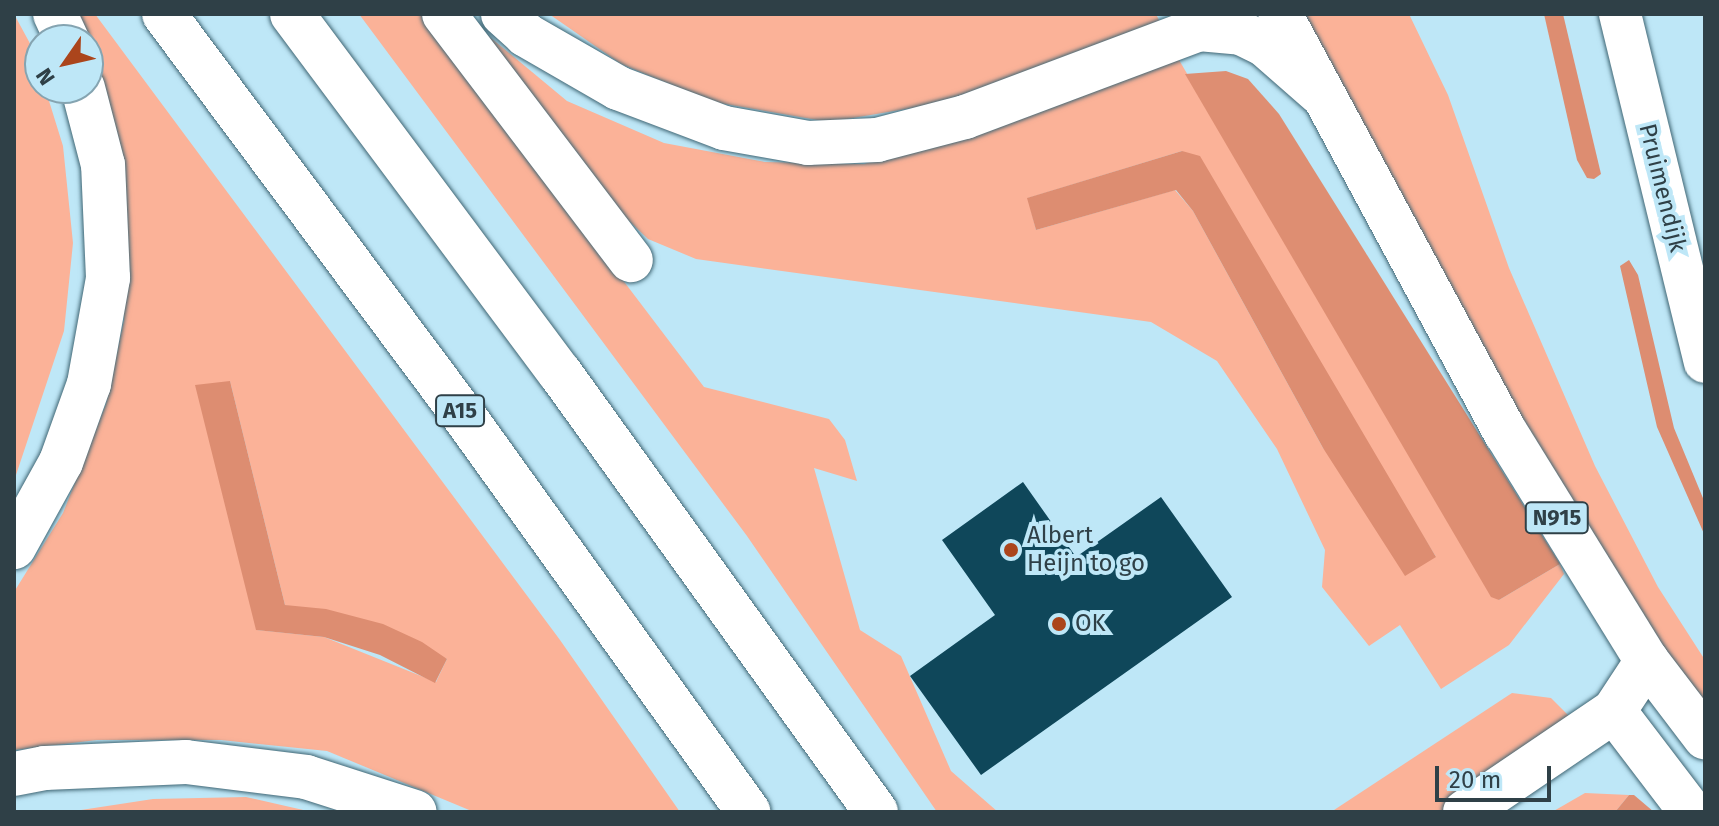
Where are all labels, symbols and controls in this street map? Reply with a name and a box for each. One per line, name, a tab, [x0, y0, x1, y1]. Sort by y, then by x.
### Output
north arrow	[24, 24, 104, 104]
text: N	[30, 63, 61, 90]
street label: Pruimendijk	[1632, 121, 1692, 255]
road number: A15	[434, 393, 486, 429]
road number: N915	[1523, 500, 1591, 536]
place label: Albert Heijn to go	[1027, 522, 1145, 578]
marker: Albert Heijn to go	[1002, 541, 1020, 559]
place label: OK	[1075, 610, 1106, 638]
marker: OK	[1050, 615, 1068, 633]
scale bar	[1439, 750, 1555, 800]
text: 20 m	[1449, 766, 1501, 794]

